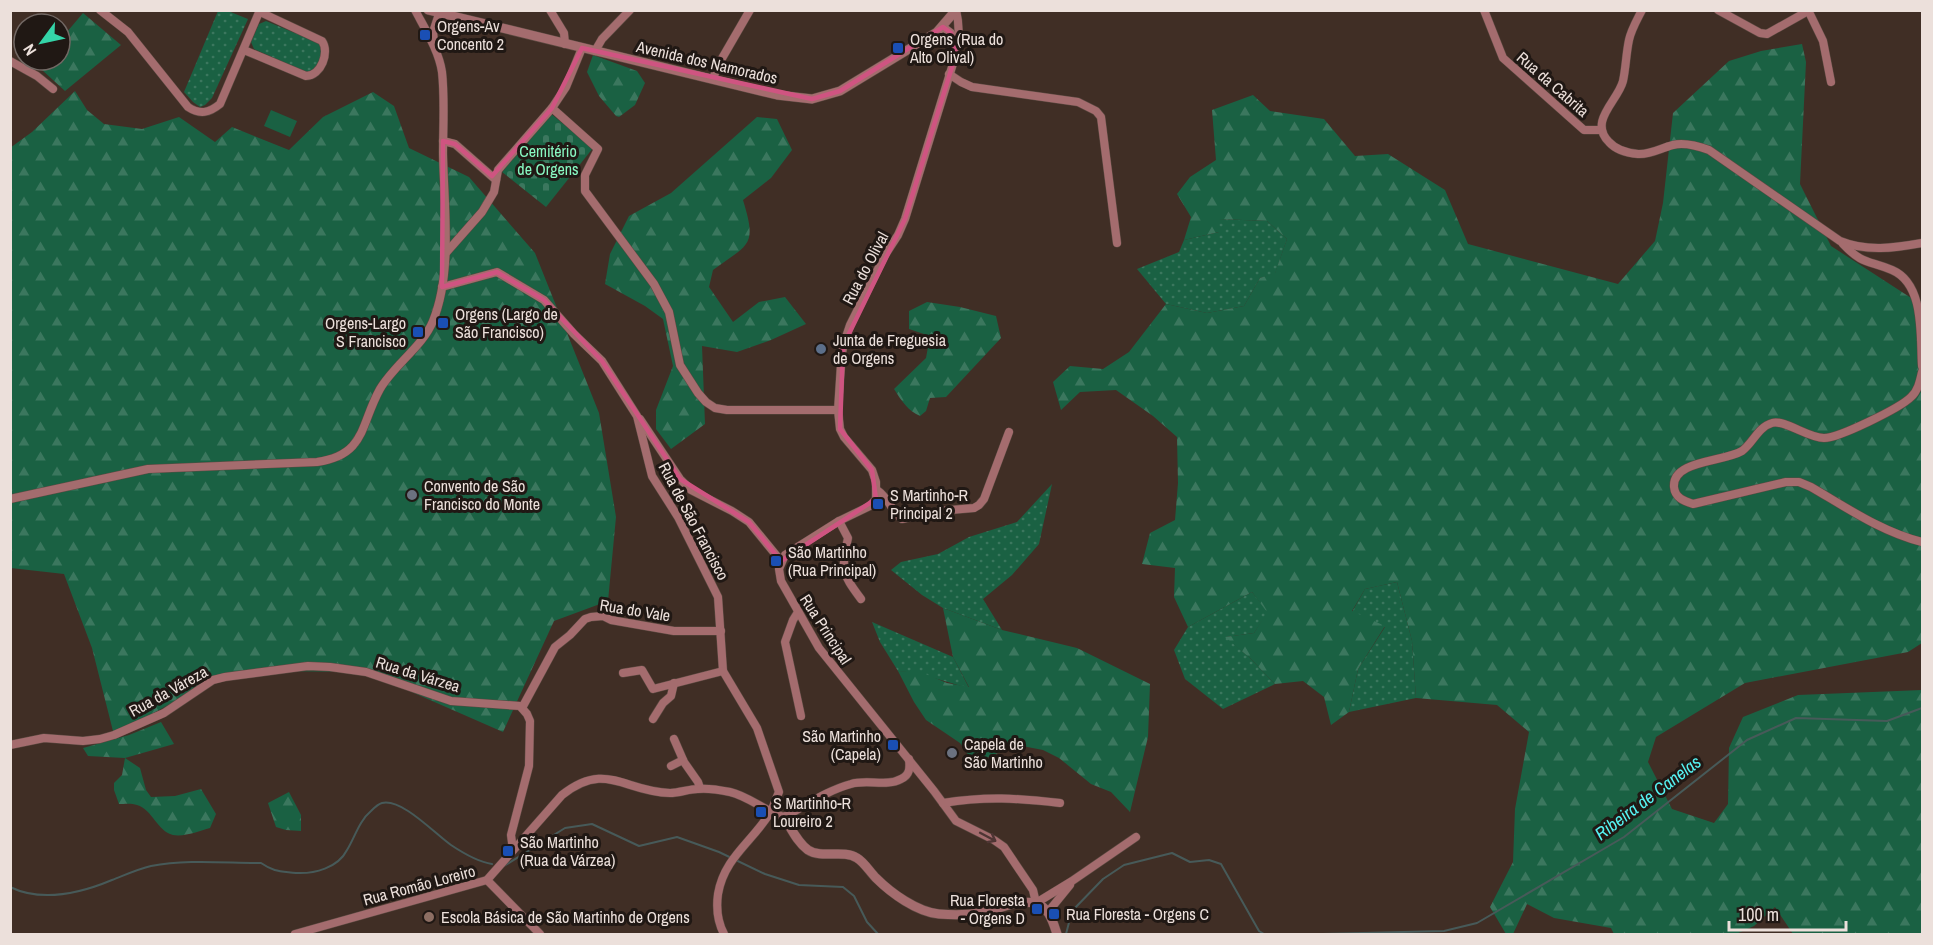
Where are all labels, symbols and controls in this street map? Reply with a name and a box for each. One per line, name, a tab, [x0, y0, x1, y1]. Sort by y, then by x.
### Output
north arrow	[12, 12, 72, 72]
place label: Orgens-Av Concento 2	[437, 15, 504, 55]
marker: Orgens-Av Concento 2	[418, 28, 432, 42]
place label: Orgens (Rua do Alto Olival)	[909, 28, 1003, 68]
street label: Avenida dos Namorados	[633, 35, 780, 89]
text: N	[18, 40, 41, 60]
marker: Orgens (Rua do Alto Olival)	[891, 41, 905, 55]
street label: Rua da Cabrita	[1512, 47, 1594, 122]
park label: Cemitério de Orgens	[517, 140, 579, 180]
street label: Rua do Olival	[837, 228, 893, 308]
place label: Orgens (Largo de São Francisco)	[455, 303, 558, 343]
place label: Orgens-Largo S Francisco	[325, 312, 406, 352]
marker: Orgens (Largo de São Francisco)	[436, 316, 450, 330]
marker: Orgens-Largo S Francisco	[411, 325, 425, 339]
place label: Junta de Freguesia de Orgens	[833, 329, 947, 369]
marker: Junta de Freguesia de Orgens	[814, 342, 828, 356]
street label: Rua de São Francisco	[654, 458, 734, 584]
place label: Convento de São Francisco do Monte	[424, 475, 540, 515]
place label: S Martinho-R Principal 2	[890, 484, 969, 524]
marker: Convento de São Francisco do Monte	[405, 488, 419, 502]
marker: S Martinho-R Principal 2	[871, 497, 885, 511]
place label: São Martinho (Rua Principal)	[788, 541, 876, 581]
marker: São Martinho (Rua Principal)	[769, 554, 783, 568]
street label: Rua Principal	[795, 590, 857, 668]
street label: Rua do Vale	[598, 594, 672, 626]
street label: Rua da Várzea	[373, 651, 463, 697]
street label: Rua da Váreza	[125, 660, 212, 722]
place label: São Martinho (Capela)	[802, 725, 881, 765]
place label: Capela de São Martinho	[964, 733, 1043, 773]
marker: São Martinho (Capela)	[886, 738, 900, 752]
marker: Capela de São Martinho	[945, 746, 959, 760]
water label: Ribeira de Canelas	[1589, 749, 1706, 846]
place label: S Martinho-R Loureiro 2	[773, 792, 852, 832]
marker: S Martinho-R Loureiro 2	[754, 805, 768, 819]
place label: São Martinho (Rua da Várzea)	[520, 831, 615, 871]
one-way arrow	[979, 831, 996, 843]
marker: São Martinho (Rua da Várzea)	[501, 844, 515, 858]
street label: Rua Romão Loreiro	[361, 859, 477, 911]
place label: Rua Floresta - Orgens D	[950, 889, 1026, 929]
scale bar	[1729, 894, 1846, 932]
marker: Rua Floresta - Orgens D	[1030, 902, 1044, 916]
text: 100 m	[1738, 902, 1779, 927]
place label: Rua Floresta - Orgens C	[1066, 903, 1209, 925]
place label: Escola Básica de São Martinho de Orgens	[441, 906, 690, 928]
marker: Rua Floresta - Orgens C	[1047, 907, 1061, 921]
marker: Escola Básica de São Martinho de Orgens	[422, 910, 436, 924]

